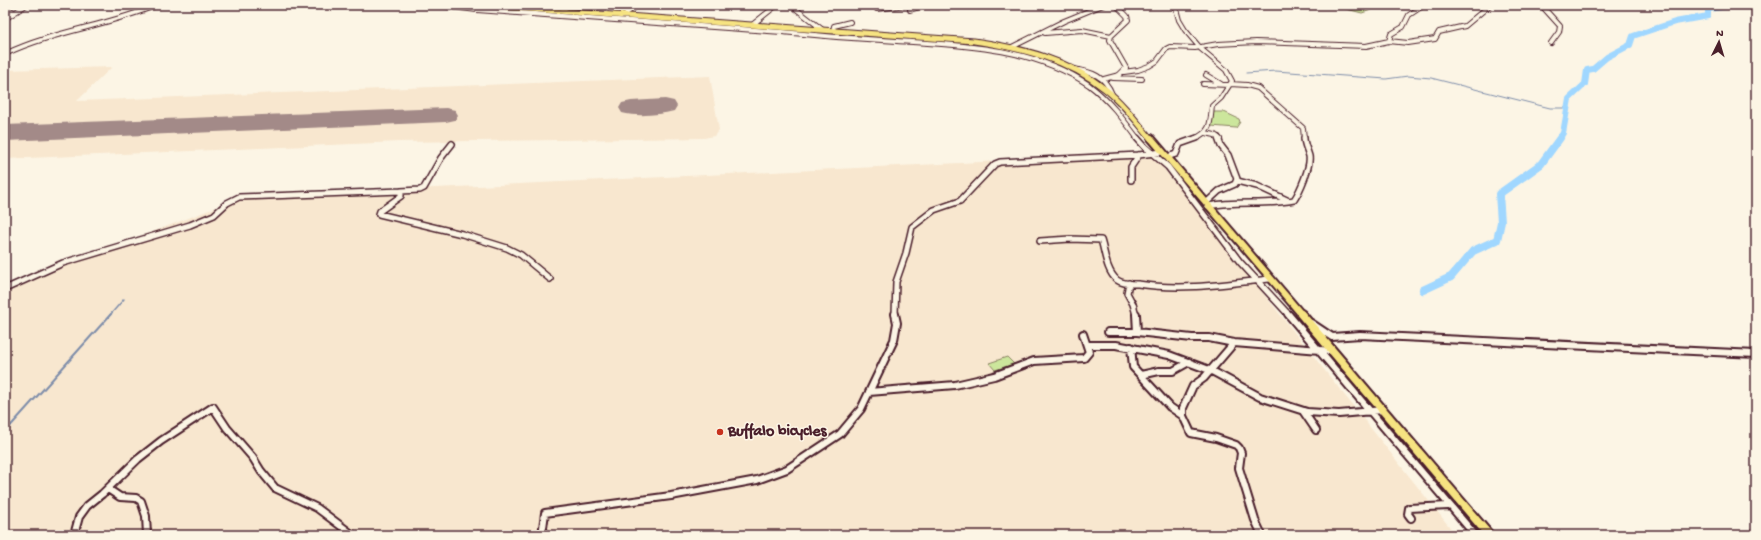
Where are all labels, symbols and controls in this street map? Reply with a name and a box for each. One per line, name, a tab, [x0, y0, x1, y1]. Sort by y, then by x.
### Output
north arrow	[1699, 22, 1739, 62]
text: N	[1716, 28, 1724, 40]
place label: Buffalo bicycles	[727, 422, 827, 442]
marker: Buffalo bicycles	[715, 427, 725, 437]

